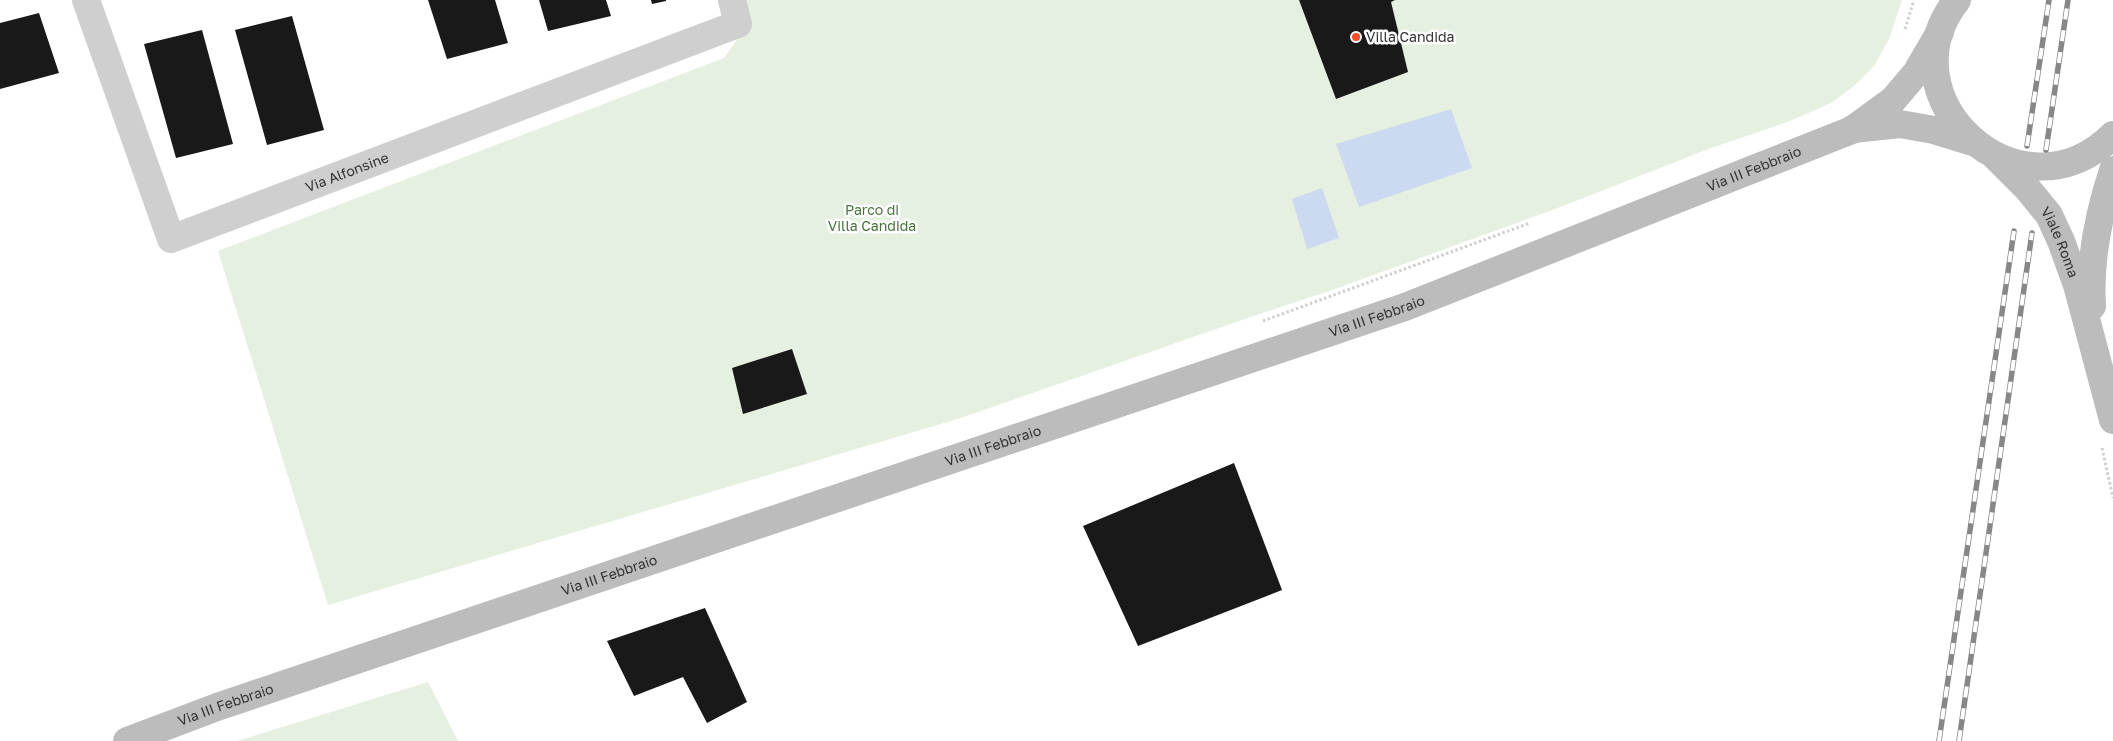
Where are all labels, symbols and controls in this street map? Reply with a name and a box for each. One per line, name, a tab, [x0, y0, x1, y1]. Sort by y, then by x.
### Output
place label: Villa Candida	[1366, 28, 1454, 45]
marker: Villa Candida	[1350, 31, 1362, 43]
street label: Via III Febbraio	[1704, 142, 1803, 195]
street label: Via Alfonsine	[303, 148, 391, 195]
park label: Parco di Villa Candida	[828, 201, 916, 234]
street label: Viale Roma	[2038, 203, 2083, 280]
street label: Via III Febbraio	[1326, 291, 1427, 340]
street label: Via III Febbraio	[943, 421, 1043, 469]
street label: Via III Febbraio	[559, 550, 659, 599]
street label: Via III Febbraio	[175, 680, 275, 729]

